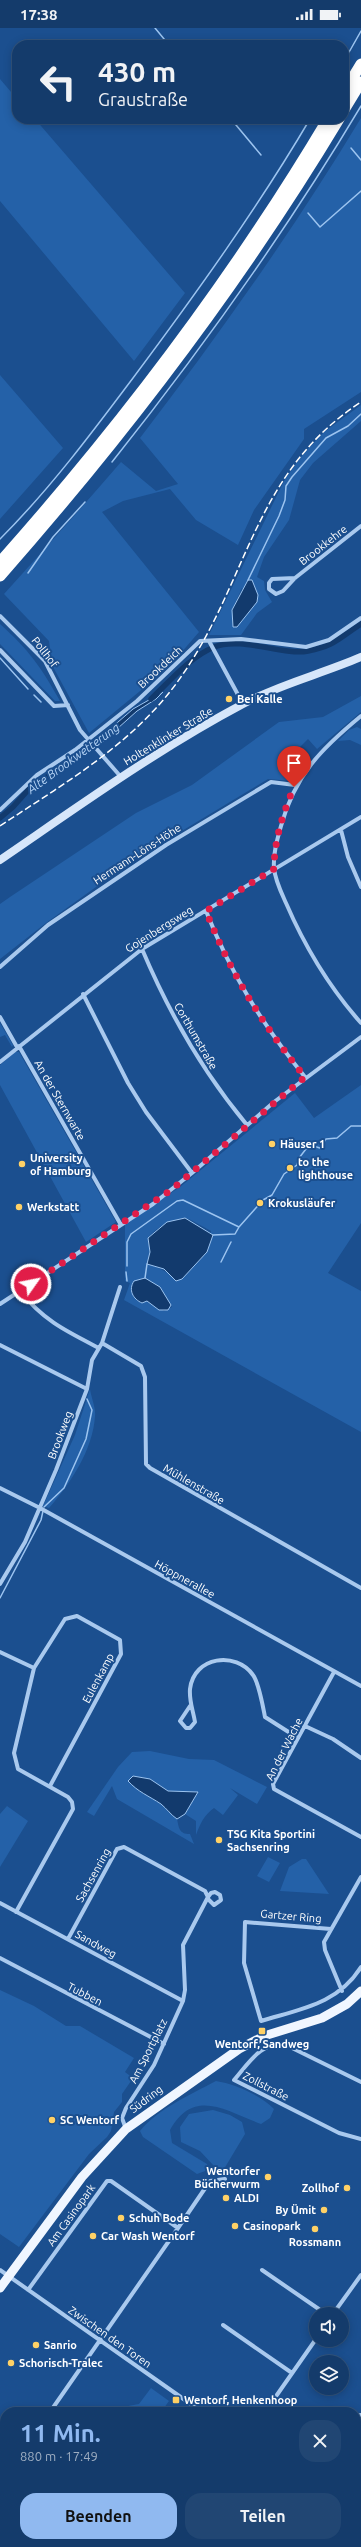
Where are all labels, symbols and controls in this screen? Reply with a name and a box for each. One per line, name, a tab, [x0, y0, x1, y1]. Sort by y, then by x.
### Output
text: 17:38	[20, 6, 58, 23]
icon: left	[32, 56, 84, 108]
text: 430 m	[98, 56, 176, 87]
text: Graustraße	[98, 89, 188, 109]
street label: Brookkehre	[297, 523, 349, 567]
street label: Pollhof	[29, 634, 61, 670]
street label: Brookdeich	[135, 644, 185, 690]
place label: Bei Kalle	[237, 693, 283, 705]
marker: Bei Kalle	[224, 694, 234, 704]
street label: Holtenklinker Straße	[121, 705, 215, 767]
water label: Alte Brookwetterung	[24, 720, 122, 796]
pin	[277, 746, 311, 787]
icon: arrive	[283, 752, 305, 774]
street label: Hermann-Löns-Höhe	[91, 821, 183, 887]
street label: Gojenbergsweg	[123, 903, 195, 955]
street label: Corthumstraße	[172, 1000, 220, 1072]
street label: An der Sternwarte	[32, 1058, 88, 1142]
place label: Häuser 1	[280, 1138, 325, 1150]
marker: Häuser 1	[267, 1139, 277, 1149]
place label: University of Hamburg	[30, 1152, 91, 1177]
place label: to the lighthouse	[298, 1156, 353, 1181]
marker: University of Hamburg	[17, 1159, 27, 1169]
marker: to the lighthouse	[285, 1163, 295, 1173]
place label: Krokusläufer	[268, 1197, 336, 1209]
marker: Krokusläufer	[255, 1198, 265, 1208]
place label: Werkstatt	[27, 1201, 80, 1213]
marker: Werkstatt	[14, 1202, 24, 1212]
position arrow	[10, 1263, 52, 1305]
street label: Brookweg	[45, 1409, 75, 1461]
street label: Mühlenstraße	[161, 1462, 227, 1506]
street label: Höppnerallee	[153, 1557, 217, 1601]
street label: Eulenkamp	[80, 1651, 116, 1705]
street label: An der Wache	[263, 1716, 305, 1782]
place label: TSG Kita Sportini Sachsenring	[227, 1828, 315, 1853]
marker: TSG Kita Sportini Sachsenring	[214, 1835, 224, 1845]
street label: Sachsenring	[73, 1846, 113, 1904]
street label: Gartzer Ring	[260, 1907, 322, 1925]
street label: Sandweg	[73, 1928, 119, 1960]
street label: Tubben	[66, 1980, 104, 2008]
street label: Am Sportplatz	[127, 2017, 169, 2085]
marker: Wentorf, Sandweg	[257, 2026, 267, 2036]
place label: Wentorf, Sandweg	[215, 2038, 309, 2050]
street label: Zollstraße	[241, 2069, 291, 2103]
street label: Südring	[127, 2083, 165, 2115]
place label: SC Wentorf	[60, 2114, 119, 2126]
marker: SC Wentorf	[47, 2115, 57, 2125]
place label: Wentorfer Bücherwurm	[194, 2165, 260, 2190]
marker: Wentorfer Bücherwurm	[263, 2172, 273, 2182]
street label: Am Casinopark	[45, 2181, 98, 2248]
place label: Zollhof	[302, 2182, 339, 2194]
marker: Zollhof	[342, 2183, 352, 2193]
place label: ALDI	[234, 2192, 259, 2204]
marker: ALDI	[221, 2193, 231, 2203]
place label: By Ümit	[275, 2204, 316, 2216]
marker: By Ümit	[319, 2205, 329, 2215]
place label: Schuh Bode	[129, 2212, 189, 2224]
marker: Schuh Bode	[116, 2213, 126, 2223]
place label: Casinopark	[243, 2220, 301, 2232]
marker: Casinopark	[230, 2221, 240, 2231]
marker: Rossmann	[310, 2224, 320, 2234]
place label: Car Wash Wentorf	[101, 2230, 195, 2242]
marker: Car Wash Wentorf	[88, 2231, 98, 2241]
place label: Rossmann	[289, 2236, 341, 2248]
street label: Zwischen den Toren	[66, 2304, 154, 2370]
map controls	[309, 2307, 349, 2395]
button: sound	[309, 2307, 349, 2347]
place label: Sanrio	[44, 2339, 77, 2351]
marker: Sanrio	[31, 2340, 41, 2350]
button: layers	[309, 2355, 349, 2395]
place label: Schorisch-Tralec	[19, 2357, 103, 2369]
marker: Schorisch-Tralec	[6, 2358, 16, 2368]
place label: Wentorf, Henkenhoop	[184, 2394, 298, 2406]
marker: Wentorf, Henkenhoop	[171, 2395, 181, 2405]
text: 11 Min.	[20, 2420, 101, 2447]
button: close	[299, 2420, 341, 2462]
text: 880 m · 17:49	[20, 2449, 98, 2463]
button: Beenden	[20, 2493, 177, 2539]
button: Teilen	[185, 2493, 341, 2539]

